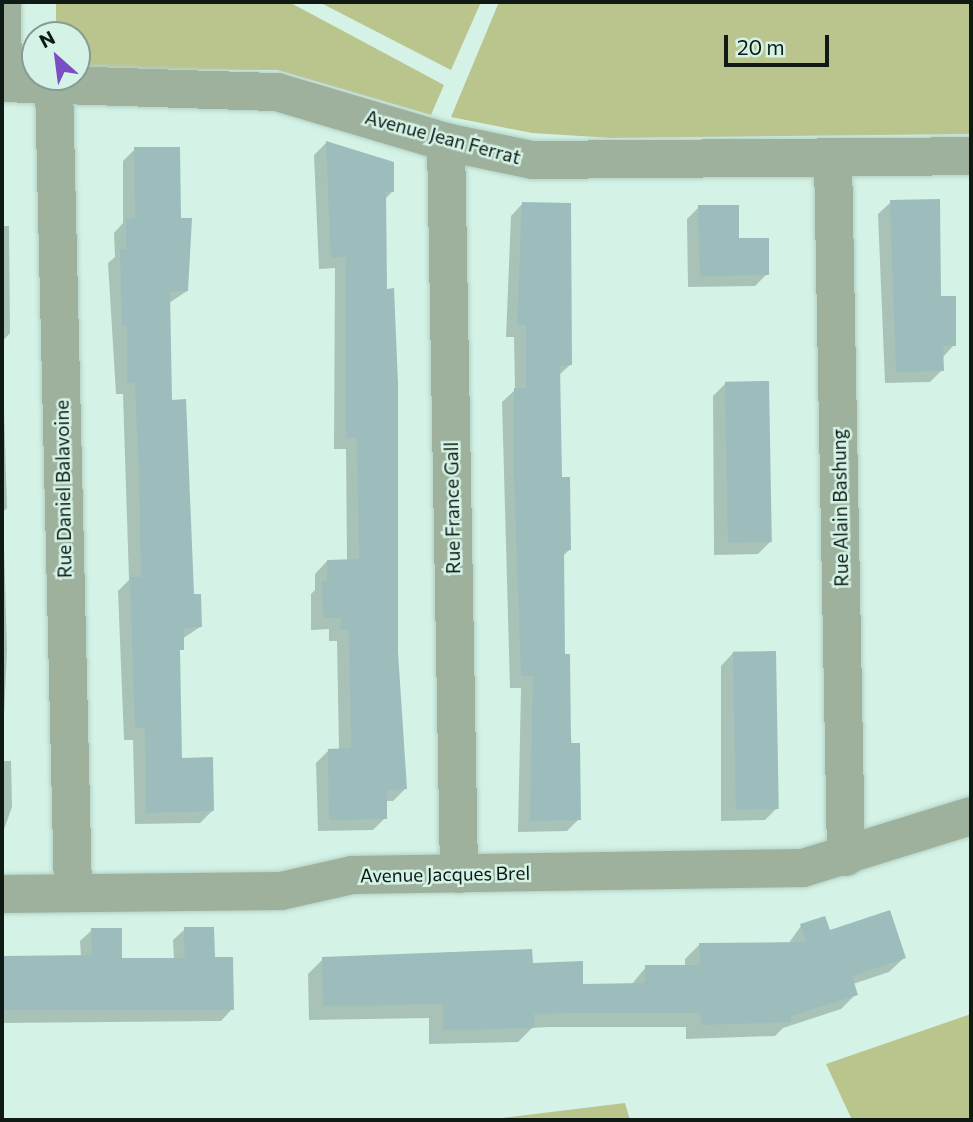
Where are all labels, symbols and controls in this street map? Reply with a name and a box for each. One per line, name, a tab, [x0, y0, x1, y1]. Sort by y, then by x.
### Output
north arrow	[21, 21, 91, 91]
scale bar	[728, 21, 833, 65]
text: N	[35, 25, 59, 52]
text: 20 m	[737, 34, 785, 59]
street label: Avenue Jean Ferrat	[363, 105, 523, 169]
street label: Rue Daniel Balavoine	[50, 400, 76, 578]
street label: Rue Alain Bashung	[827, 429, 853, 587]
street label: Rue France Gall	[439, 442, 465, 574]
street label: Avenue Jacques Brel	[360, 861, 530, 887]

